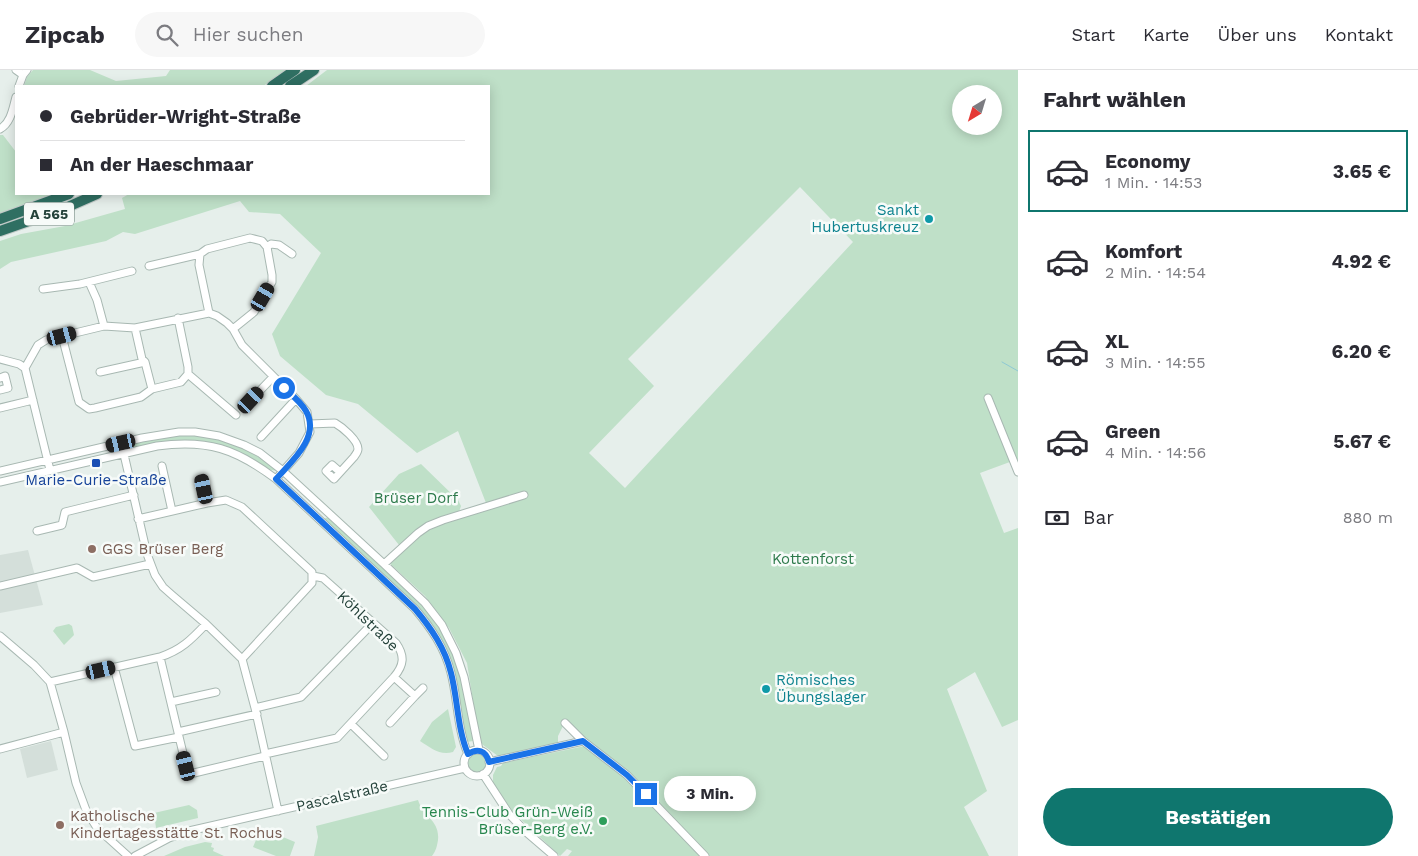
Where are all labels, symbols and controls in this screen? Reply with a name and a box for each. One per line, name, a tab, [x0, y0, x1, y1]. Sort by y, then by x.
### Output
search box	[135, 12, 485, 57]
text: Zipcab	[25, 21, 105, 49]
icon: search	[153, 21, 181, 49]
text: Hier suchen	[193, 23, 303, 46]
text: Start	[1071, 24, 1115, 45]
text: Karte	[1143, 24, 1190, 45]
text: Über uns	[1218, 24, 1297, 45]
text: Kontakt	[1325, 24, 1393, 45]
north arrow	[952, 85, 1002, 135]
map controls	[952, 85, 1002, 135]
text: Fahrt wählen	[1043, 87, 1186, 112]
text: Gebrüder-Wright-Straße	[70, 105, 301, 128]
icon: car	[1045, 149, 1090, 194]
text: Economy	[1105, 150, 1190, 173]
text: An der Haeschmaar	[70, 153, 253, 176]
text: 3.65 €	[1333, 160, 1391, 183]
text: 1 Min. · 14:53	[1105, 173, 1202, 192]
place label: Sankt Hubertuskreuz	[811, 201, 920, 236]
road number: A 565	[24, 202, 74, 226]
marker: Sankt Hubertuskreuz	[923, 213, 935, 225]
icon: car	[1045, 239, 1090, 284]
text: Komfort	[1105, 240, 1182, 263]
text: 4.92 €	[1331, 250, 1391, 273]
text: 2 Min. · 14:54	[1105, 263, 1206, 282]
car	[249, 280, 276, 314]
car	[45, 325, 78, 347]
icon: car	[1045, 329, 1090, 374]
text: XL	[1105, 330, 1129, 353]
text: 6.20 €	[1331, 340, 1391, 363]
text: 3 Min. · 14:55	[1105, 353, 1205, 372]
route start	[273, 377, 295, 399]
car	[235, 384, 266, 416]
icon: car	[1045, 419, 1090, 464]
text: Green	[1105, 420, 1161, 443]
text: 5.67 €	[1333, 430, 1391, 453]
car	[104, 432, 137, 454]
text: 4 Min. · 14:56	[1105, 443, 1206, 462]
marker: Marie-Curie-Straße	[90, 457, 102, 469]
place label: Marie-Curie-Straße	[25, 471, 167, 489]
car	[193, 473, 214, 505]
park label: Brüser Dorf	[374, 489, 458, 507]
icon: cash	[1043, 504, 1071, 532]
text: Bar	[1083, 506, 1114, 529]
text: 880 m	[1343, 508, 1393, 527]
place label: GGS Brüser Berg	[102, 540, 223, 558]
marker: GGS Brüser Berg	[86, 543, 98, 555]
park label: Kottenforst	[772, 550, 855, 568]
street label: Köhlstraße	[333, 587, 403, 655]
car	[84, 659, 117, 681]
place label: Römisches Übungslager	[776, 671, 866, 706]
marker: Römisches Übungslager	[760, 683, 772, 695]
car	[175, 750, 196, 782]
callout: 3 Min.	[664, 776, 756, 812]
street label: Pascalstraße	[294, 777, 390, 815]
route end	[635, 783, 657, 805]
text: 3 Min.	[686, 784, 734, 803]
button: Bestätigen	[1043, 788, 1393, 846]
place label: Tennis-Club Grün-Weiß Brüser-Berg e.V.	[422, 803, 593, 838]
place label: Katholische Kindertagesstätte St. Rochus	[70, 807, 283, 842]
marker: Tennis-Club Grün-Weiß Brüser-Berg e.V.	[597, 815, 609, 827]
marker: Katholische Kindertagesstätte St. Rochus	[54, 819, 66, 831]

